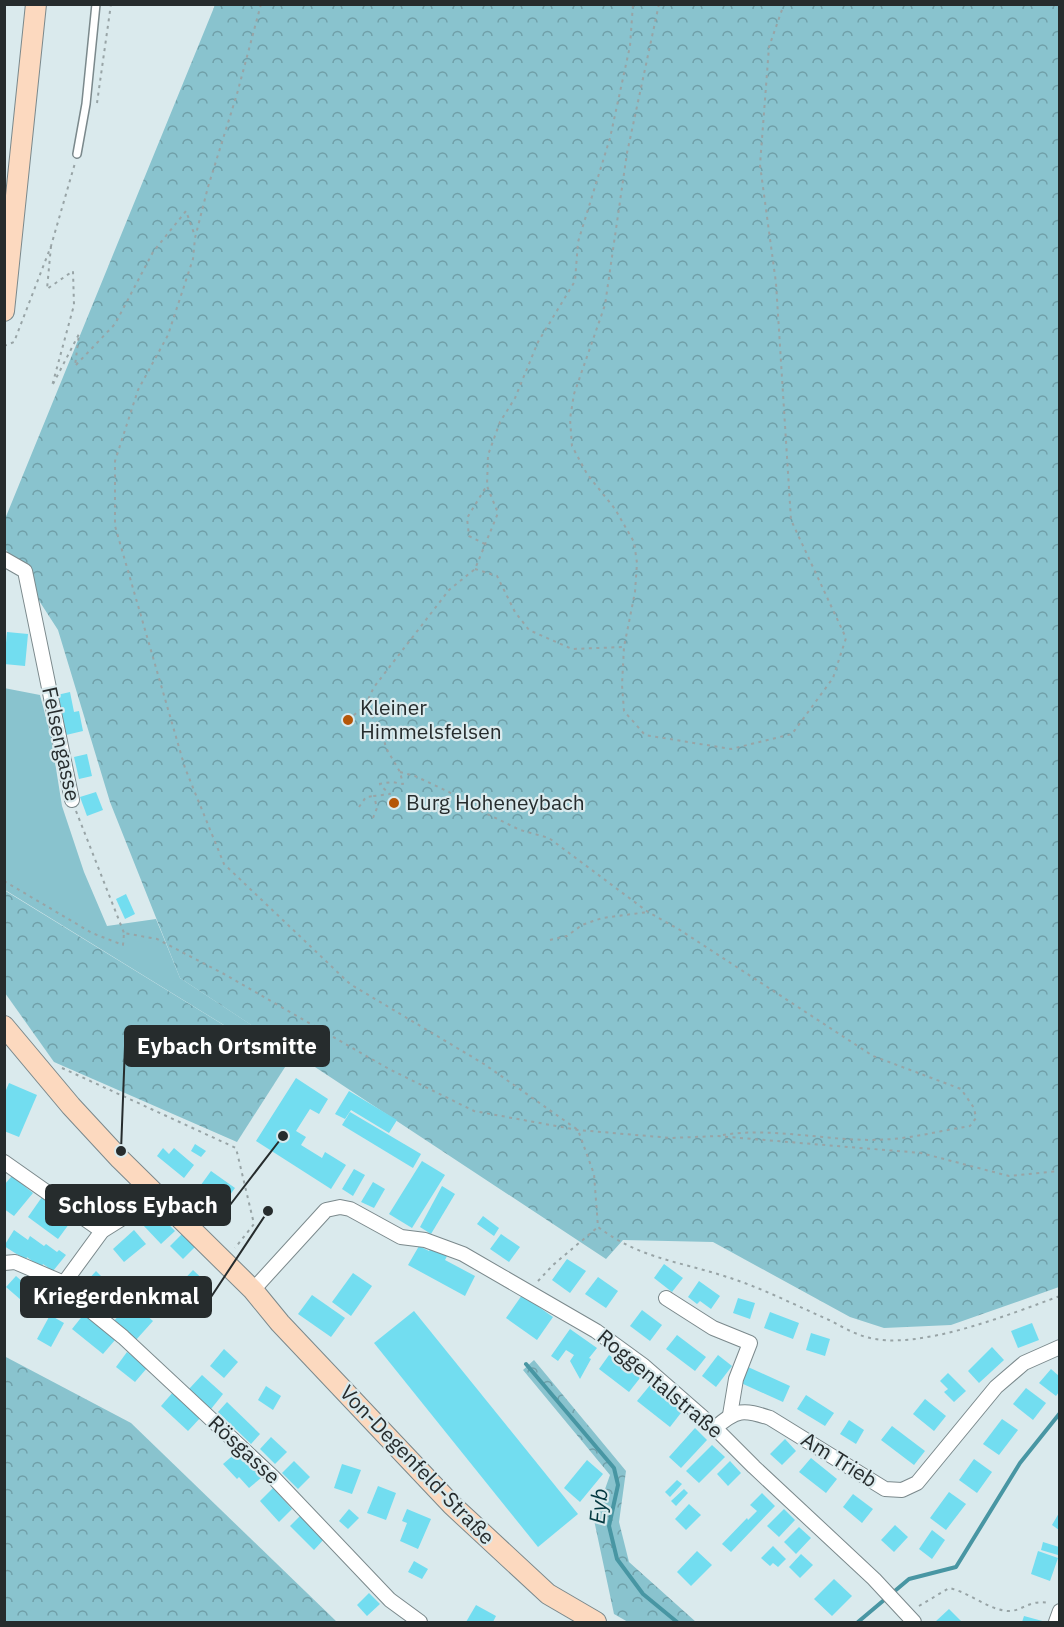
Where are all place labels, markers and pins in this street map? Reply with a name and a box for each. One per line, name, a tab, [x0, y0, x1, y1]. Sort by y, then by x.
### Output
place label: Kleiner Himmelsfelsen	[360, 693, 502, 745]
marker: Kleiner Himmelsfelsen	[341, 713, 355, 727]
place label: Burg Hoheneybach	[406, 788, 585, 816]
marker: Burg Hoheneybach	[387, 796, 401, 810]
callout: Eybach Ortsmitte	[125, 1026, 329, 1066]
callout: Schloss Eybach	[46, 1185, 230, 1225]
callout: Kriegerdenkmal	[21, 1277, 211, 1317]

